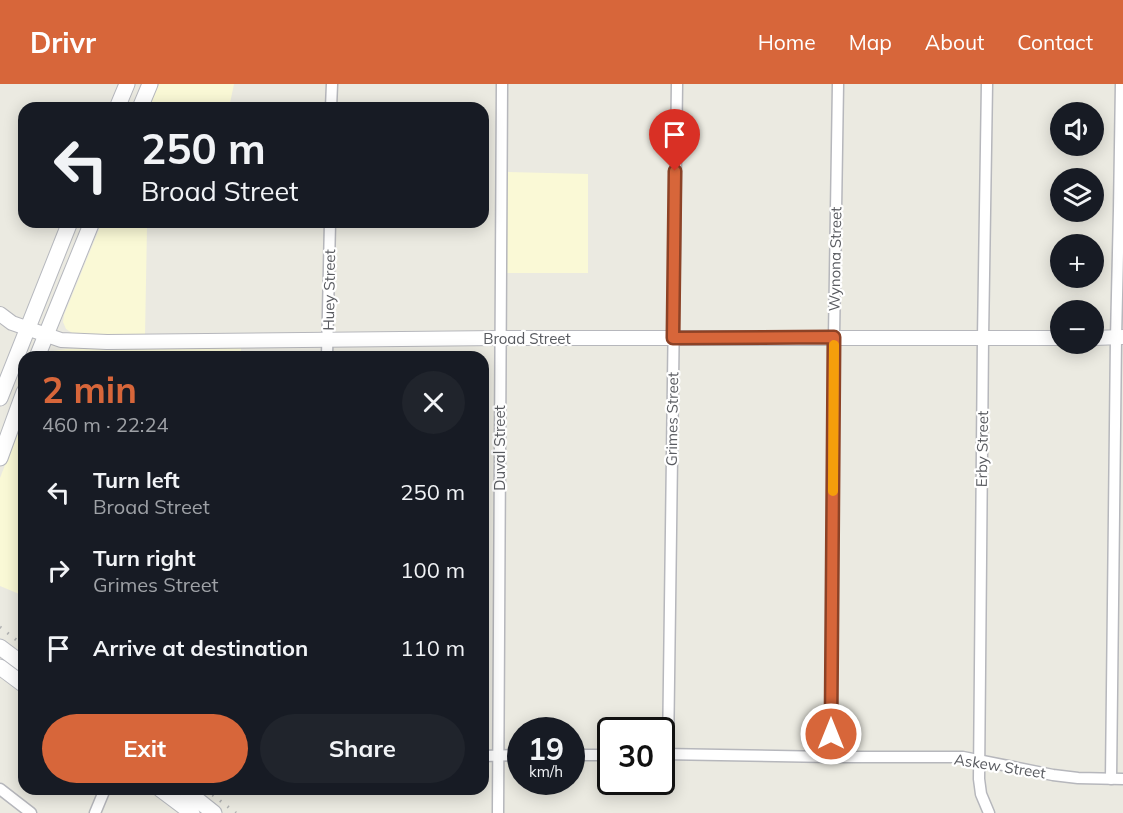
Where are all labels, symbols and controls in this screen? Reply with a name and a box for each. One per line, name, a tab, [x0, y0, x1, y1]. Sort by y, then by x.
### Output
text: Drivr	[30, 25, 96, 60]
text: Home	[758, 29, 816, 55]
text: Map	[849, 29, 892, 55]
text: About	[925, 29, 984, 55]
text: Contact	[1017, 29, 1093, 55]
map controls	[1050, 102, 1104, 354]
button: sound	[1050, 102, 1104, 156]
pin	[649, 109, 700, 171]
icon: arrive	[658, 118, 691, 151]
text: 250 m	[141, 122, 266, 175]
icon: left	[42, 126, 120, 204]
button: layers	[1050, 168, 1104, 222]
text: Broad Street	[141, 174, 299, 208]
street label: Wynona Street	[825, 206, 845, 312]
button: +	[1050, 234, 1104, 288]
street label: Huey Street	[319, 249, 339, 331]
button: −	[1050, 300, 1104, 354]
street label: Broad Street	[483, 329, 571, 348]
text: 2 min	[42, 367, 137, 412]
button: close	[402, 371, 465, 434]
street label: Grimes Street	[662, 372, 682, 466]
street label: Duval Street	[490, 405, 509, 491]
street label: Erby Street	[972, 411, 992, 487]
text: 460 m · 22:24	[42, 412, 168, 437]
text: Turn left	[93, 466, 180, 494]
icon: left	[42, 476, 75, 509]
text: 250 m	[400, 478, 465, 506]
text: Broad Street	[93, 494, 210, 519]
text: Turn right	[93, 544, 196, 572]
icon: right	[42, 554, 75, 587]
text: 100 m	[400, 556, 465, 584]
text: Grimes Street	[93, 572, 219, 597]
icon: arrive	[42, 632, 75, 665]
text: Arrive at destination	[93, 634, 308, 662]
text: 110 m	[400, 634, 465, 662]
position arrow	[799, 702, 863, 766]
button: Exit	[42, 714, 248, 783]
button: Share	[260, 714, 465, 783]
speed limit sign: 30	[597, 717, 675, 795]
text: 19	[528, 730, 564, 768]
street label: Askew Street	[953, 749, 1047, 783]
text: km/h	[529, 762, 563, 781]

